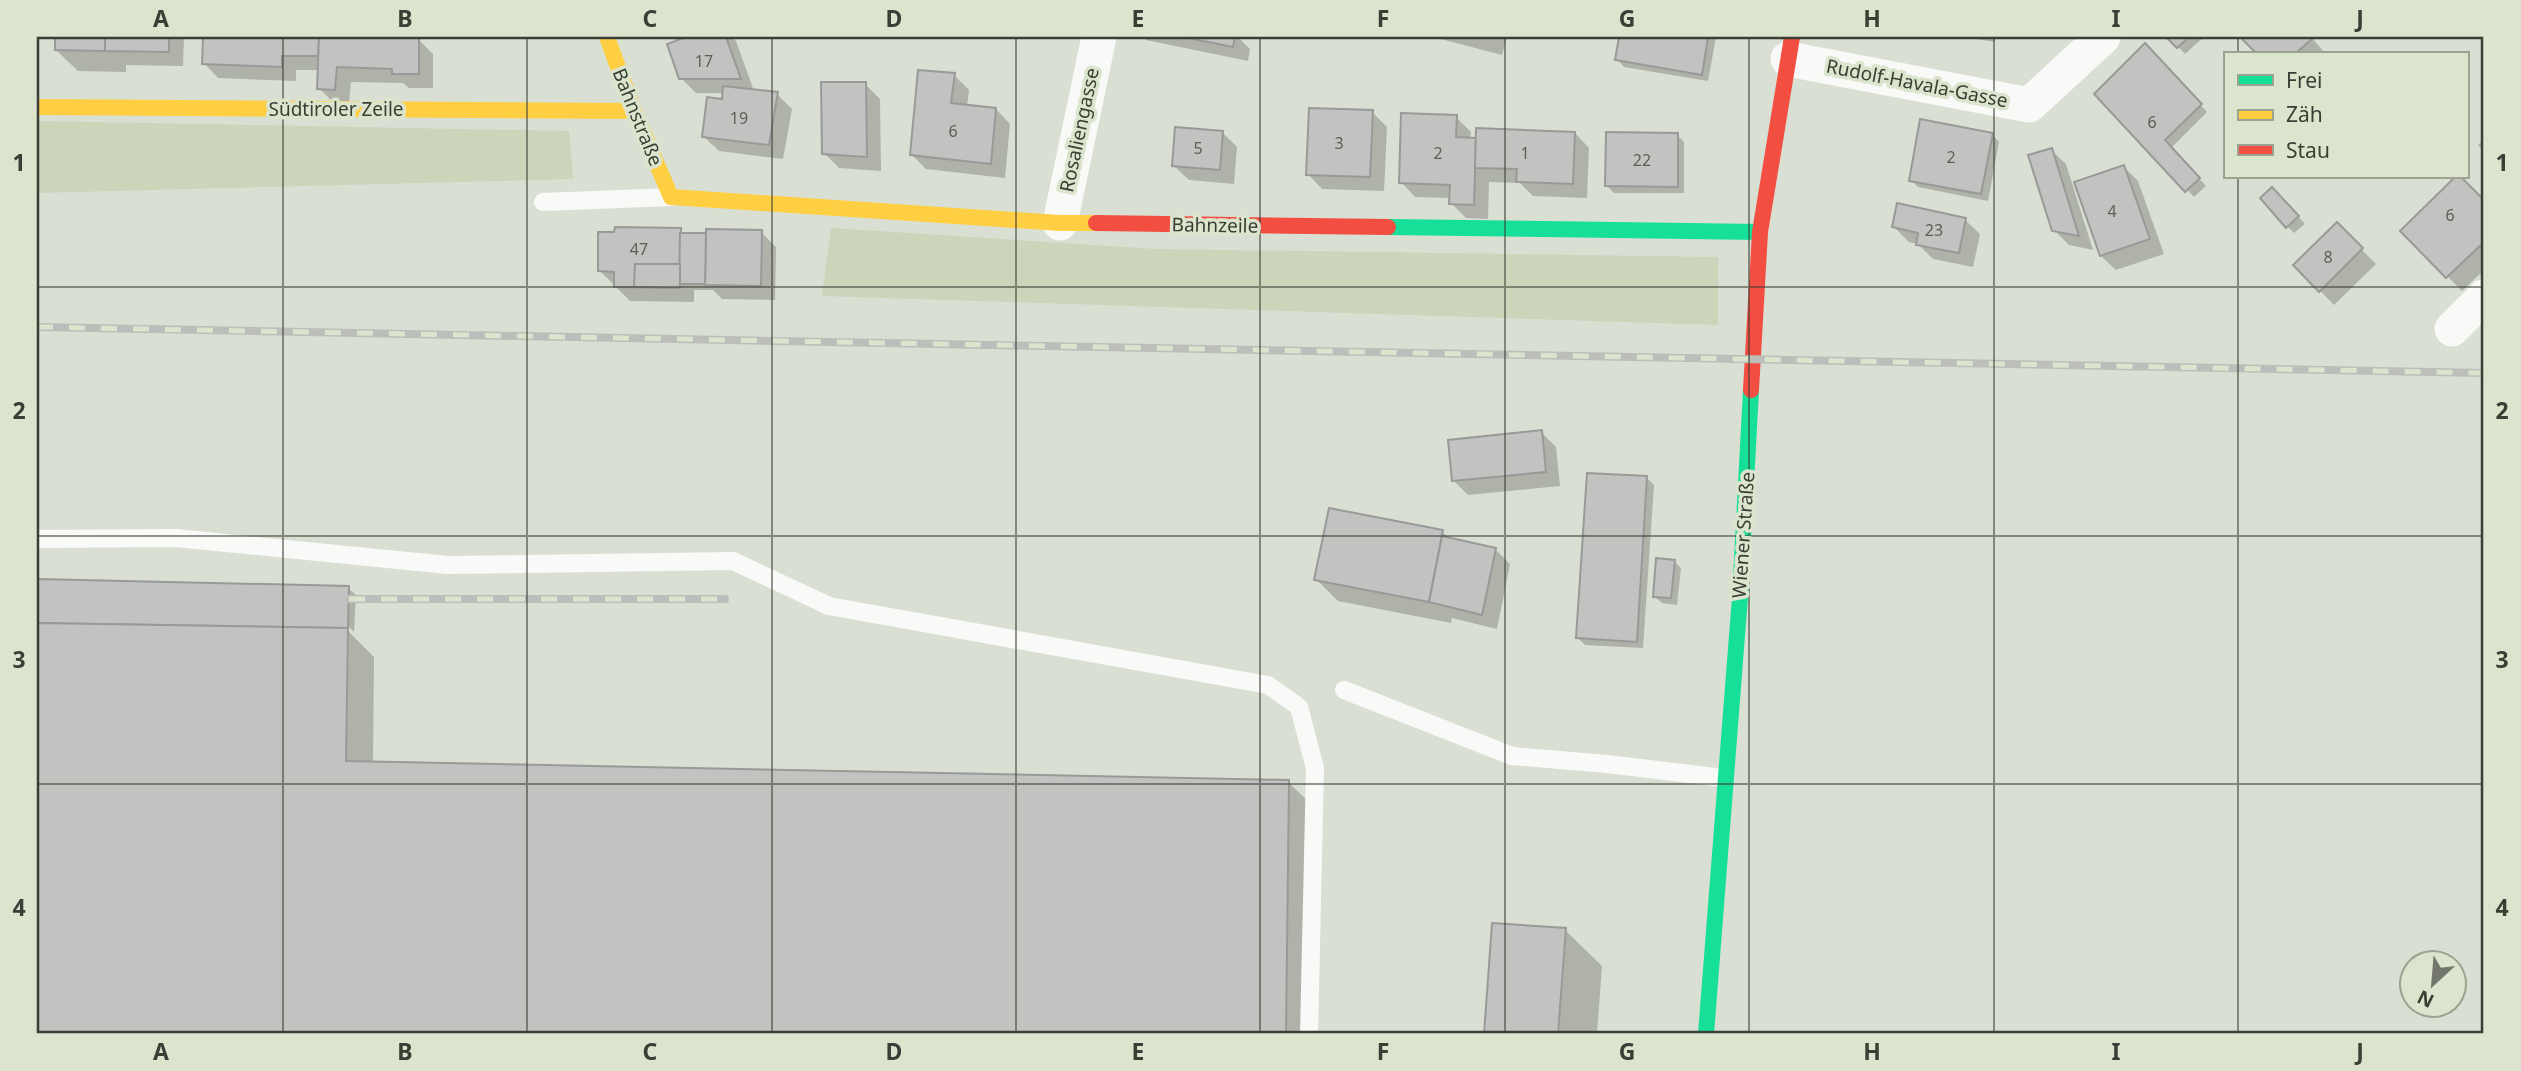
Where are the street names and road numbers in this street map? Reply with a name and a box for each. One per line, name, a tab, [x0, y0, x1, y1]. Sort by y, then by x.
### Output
street label: Rudolf-Havala-Gasse	[1824, 53, 2010, 113]
street label: Bahnstraße	[607, 64, 669, 170]
street label: Rosaliengasse	[1053, 65, 1105, 195]
street label: Südtiroler Zeile	[268, 96, 404, 122]
street label: Bahnzeile	[1171, 211, 1259, 239]
street label: Wiener Straße	[1726, 471, 1760, 599]

